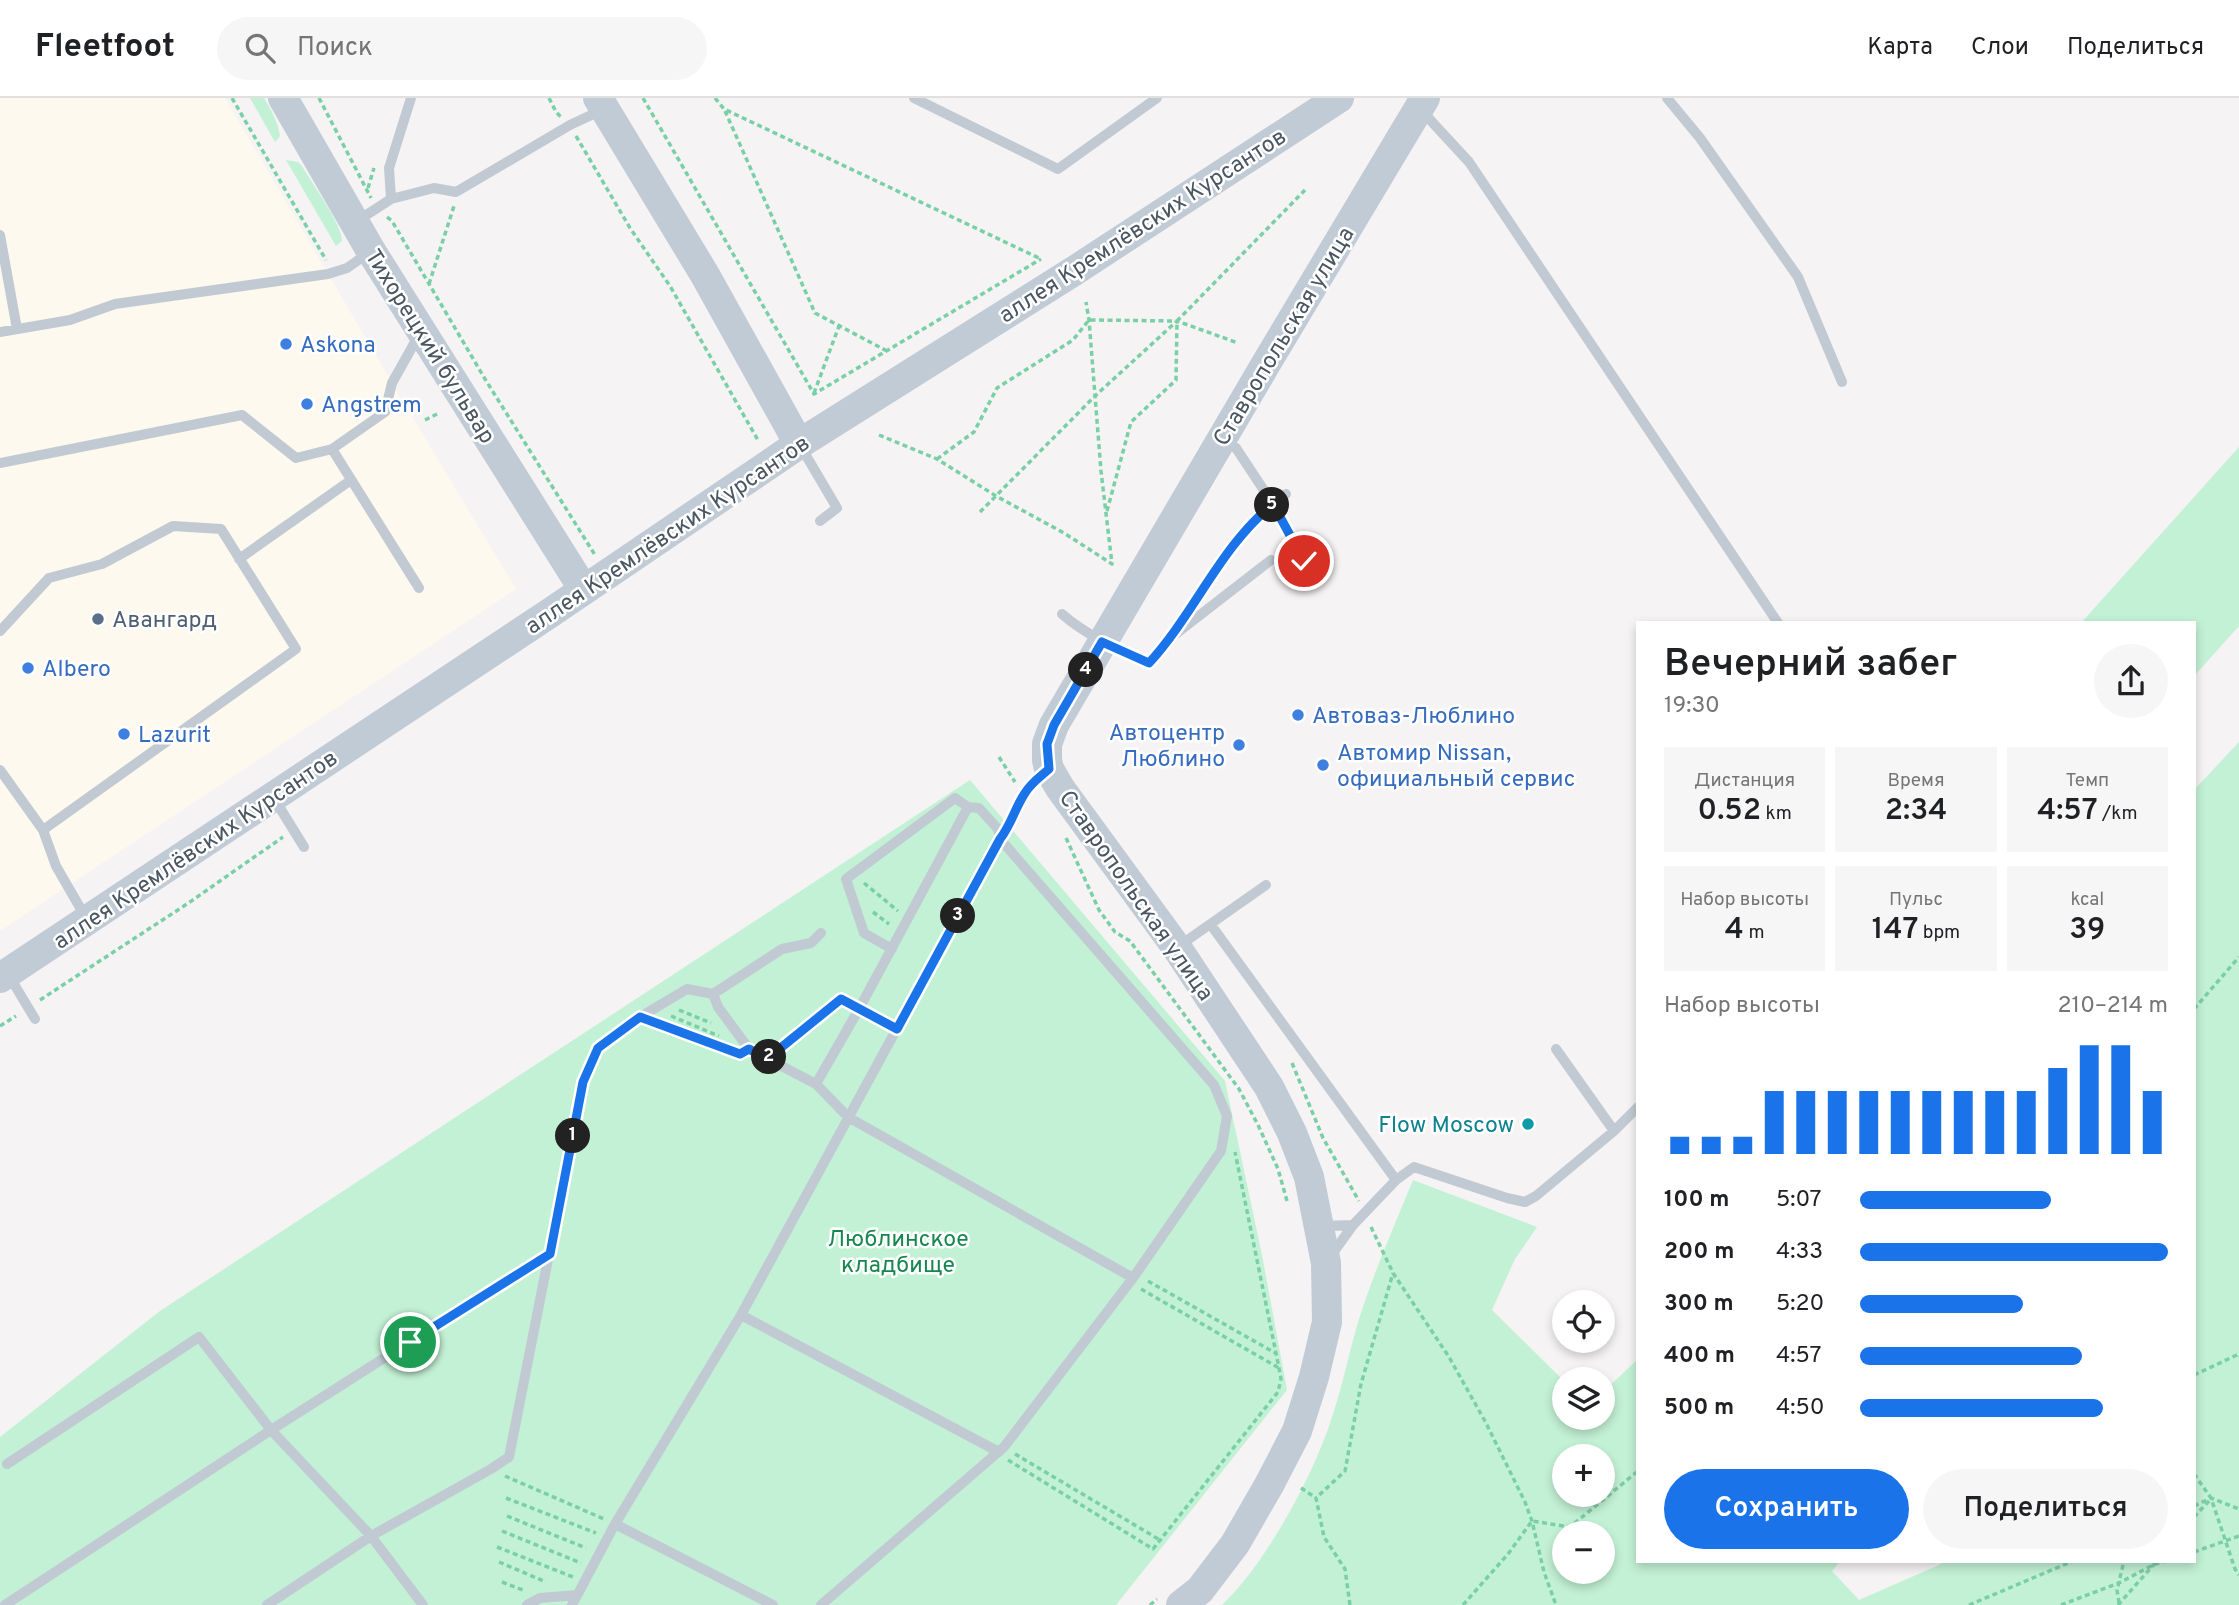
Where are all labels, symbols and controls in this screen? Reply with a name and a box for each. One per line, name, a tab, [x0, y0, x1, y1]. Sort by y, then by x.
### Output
search box	[217, 17, 707, 80]
text: Fleetfoot	[35, 27, 175, 69]
icon: search	[241, 29, 279, 67]
text: Поиск	[297, 32, 373, 65]
text: Карта	[1867, 33, 1933, 63]
text: Слои	[1971, 33, 2029, 63]
text: Поделиться	[2067, 33, 2204, 63]
street label: аллея Кремлёвских Курсантов	[994, 123, 1293, 331]
street label: Ставропольская улица	[1208, 222, 1362, 452]
street label: Тихорецкий бульвар	[357, 245, 501, 450]
place label: Askona	[300, 332, 376, 361]
marker: Askona	[278, 336, 294, 352]
place label: Angstrem	[321, 392, 422, 421]
marker: Angstrem	[299, 396, 315, 412]
street label: аллея Кремлёвских Курсантов	[521, 430, 816, 642]
pin: 5	[1254, 488, 1290, 522]
text: 5	[1266, 492, 1277, 516]
pin	[1274, 531, 1334, 591]
icon: check	[1285, 542, 1323, 580]
place label: Авангард	[112, 607, 217, 636]
marker: Авангард	[90, 611, 106, 627]
text: Вечерний забег	[1664, 641, 1957, 690]
button: share	[2094, 644, 2168, 718]
pin: 4	[1068, 652, 1104, 688]
place label: Albero	[42, 656, 111, 685]
text: 4	[1079, 657, 1092, 681]
marker: Albero	[20, 660, 36, 676]
text: 19:30	[1664, 692, 1720, 721]
place label: Автоваз-Люблино	[1312, 703, 1515, 732]
marker: Автоваз-Люблино	[1290, 707, 1306, 723]
place label: Автоцентр Люблино	[1109, 720, 1225, 775]
place label: Lazurit	[138, 722, 211, 751]
marker: Lazurit	[116, 726, 132, 742]
marker: Автоцентр Люблино	[1231, 737, 1247, 753]
place label: Автомир Nissan, официальный сервис	[1337, 740, 1575, 795]
street label: аллея Кремлёвских Курсантов	[49, 745, 344, 957]
marker: Автомир Nissan, официальный сервис	[1315, 757, 1331, 773]
text: Дистанция	[1694, 769, 1795, 793]
text: Время	[1887, 769, 1945, 793]
text: Темп	[2065, 769, 2109, 793]
street label: Ставропольская улица	[1051, 785, 1219, 1007]
text: 0.52	[1698, 793, 1761, 830]
text: 2:34	[1885, 793, 1947, 830]
text: 4:57	[2037, 793, 2098, 830]
text: km	[1761, 802, 1792, 826]
text: /km	[2098, 802, 2138, 826]
text: Набор высоты	[1680, 888, 1809, 912]
text: Пульс	[1889, 888, 1943, 912]
text: kcal	[2070, 888, 2104, 912]
pin: 3	[940, 898, 976, 934]
text: 3	[952, 903, 963, 927]
text: 4	[1725, 912, 1744, 949]
text: 147	[1872, 912, 1918, 949]
text: 39	[2069, 912, 2105, 949]
text: m	[1744, 921, 1764, 945]
text: bpm	[1918, 921, 1960, 945]
text: Набор высоты	[1664, 992, 1820, 1021]
text: 210–214 m	[2057, 992, 2168, 1021]
pin: 2	[752, 1040, 786, 1074]
text: 2	[763, 1044, 774, 1068]
place label: Flow Moscow	[1378, 1112, 1514, 1141]
marker: Flow Moscow	[1520, 1116, 1536, 1132]
pin: 1	[556, 1118, 590, 1154]
text: 1	[569, 1123, 576, 1147]
text: 100 m	[1664, 1186, 1729, 1215]
text: 5:07	[1776, 1186, 1822, 1215]
park label: Люблинское кладбище	[827, 1226, 969, 1281]
text: 200 m	[1664, 1238, 1734, 1267]
text: 4:33	[1776, 1238, 1823, 1267]
map controls	[1552, 1290, 1615, 1584]
button: locate	[1552, 1290, 1615, 1353]
text: 300 m	[1664, 1290, 1734, 1319]
text: 5:20	[1776, 1290, 1824, 1319]
pin	[380, 1312, 440, 1372]
icon: arrive	[391, 1323, 429, 1361]
text: 400 m	[1664, 1342, 1735, 1371]
text: 4:57	[1776, 1342, 1822, 1371]
button: layers	[1552, 1367, 1615, 1430]
text: 500 m	[1664, 1394, 1734, 1423]
text: 4:50	[1776, 1394, 1824, 1423]
button: +	[1552, 1444, 1615, 1507]
button: Сохранить	[1664, 1469, 1909, 1549]
button: Поделиться	[1923, 1469, 2168, 1549]
button: −	[1552, 1521, 1615, 1584]

